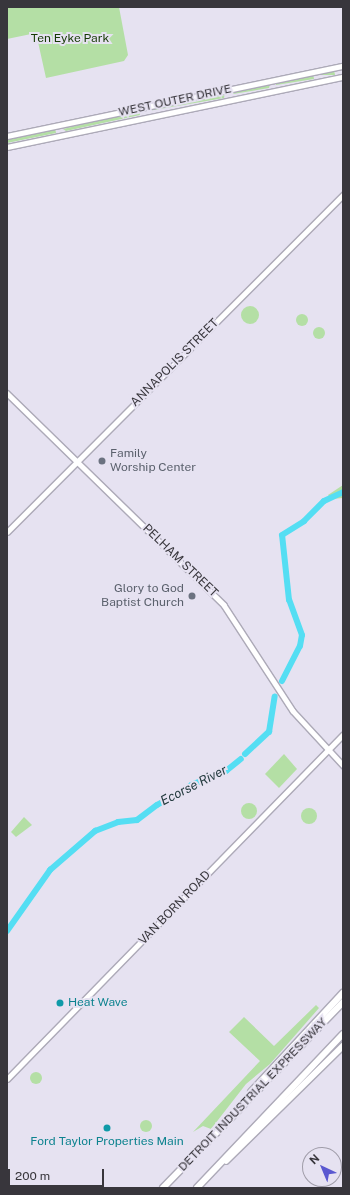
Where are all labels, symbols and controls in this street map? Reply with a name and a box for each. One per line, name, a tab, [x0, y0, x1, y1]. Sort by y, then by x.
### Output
park label: Ten Eyke Park	[31, 32, 109, 46]
street label: WEST OUTER DRIVE	[117, 82, 233, 120]
street label: ANNAPOLIS STREET	[128, 316, 222, 410]
place label: Family Worship Center	[110, 447, 196, 475]
marker: Family Worship Center	[97, 456, 107, 466]
street label: PELHAM STREET	[139, 522, 221, 600]
place label: Glory to God Baptist Church	[101, 582, 184, 610]
marker: Glory to God Baptist Church	[187, 591, 197, 601]
water label: Ecorse River	[158, 763, 230, 809]
street label: VAN BORN ROAD	[136, 868, 214, 948]
place label: Heat Wave	[68, 996, 128, 1010]
marker: Heat Wave	[55, 998, 65, 1008]
street label: DETROIT INDUSTRIAL EXPRESSWAY	[176, 1015, 330, 1175]
marker: Ford Taylor Properties Main	[102, 1123, 112, 1133]
place label: Ford Taylor Properties Main	[30, 1135, 184, 1149]
north arrow	[302, 1147, 342, 1187]
scale bar	[10, 1161, 106, 1187]
text: 200 m	[15, 1169, 50, 1183]

